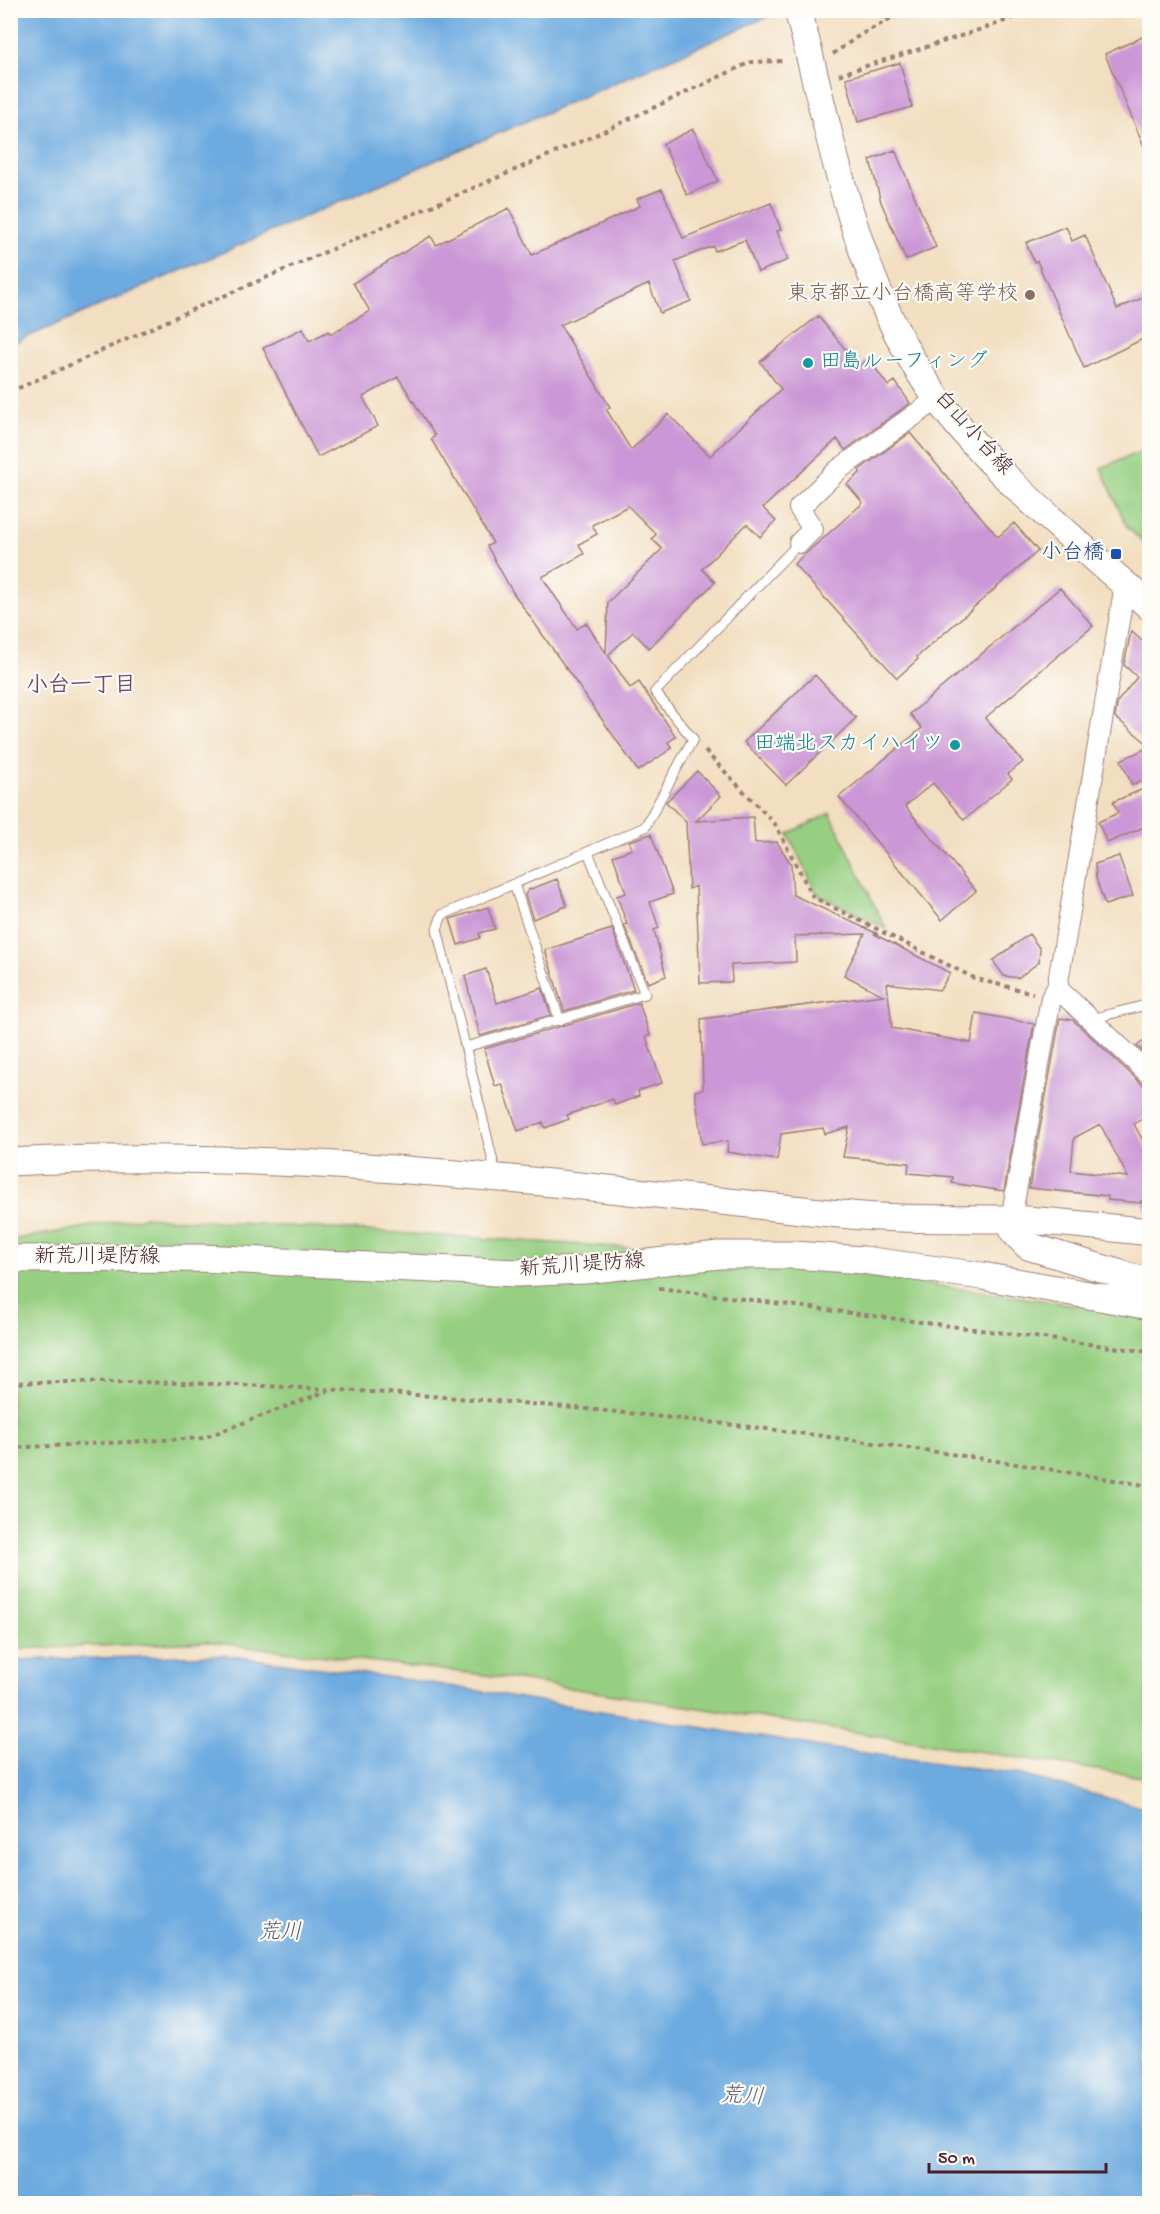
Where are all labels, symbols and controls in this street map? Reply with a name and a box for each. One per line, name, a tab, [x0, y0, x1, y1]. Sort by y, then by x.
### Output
place label: 東京都立小台橋高等学校	[787, 281, 1018, 308]
marker: 東京都立小台橋高等学校	[1023, 288, 1037, 302]
place label: 田島ルーフィング	[820, 350, 988, 376]
marker: 田島ルーフィング	[801, 356, 815, 370]
street label: 白山小台線	[928, 386, 1017, 481]
place label: 小台橋	[1041, 541, 1104, 567]
marker: 小台橋	[1109, 547, 1123, 561]
district label: 小台一丁目	[26, 673, 136, 700]
place label: 田端北スカイハイツ	[754, 732, 943, 758]
marker: 田端北スカイハイツ	[948, 738, 962, 752]
street label: 新荒川堤防線	[34, 1245, 160, 1271]
street label: 新荒川堤防線	[518, 1249, 646, 1284]
water label: 荒川	[258, 1920, 302, 1947]
water label: 荒川	[719, 2082, 765, 2113]
scale bar	[929, 2136, 1106, 2174]
text: 50 m	[938, 2149, 975, 2170]

